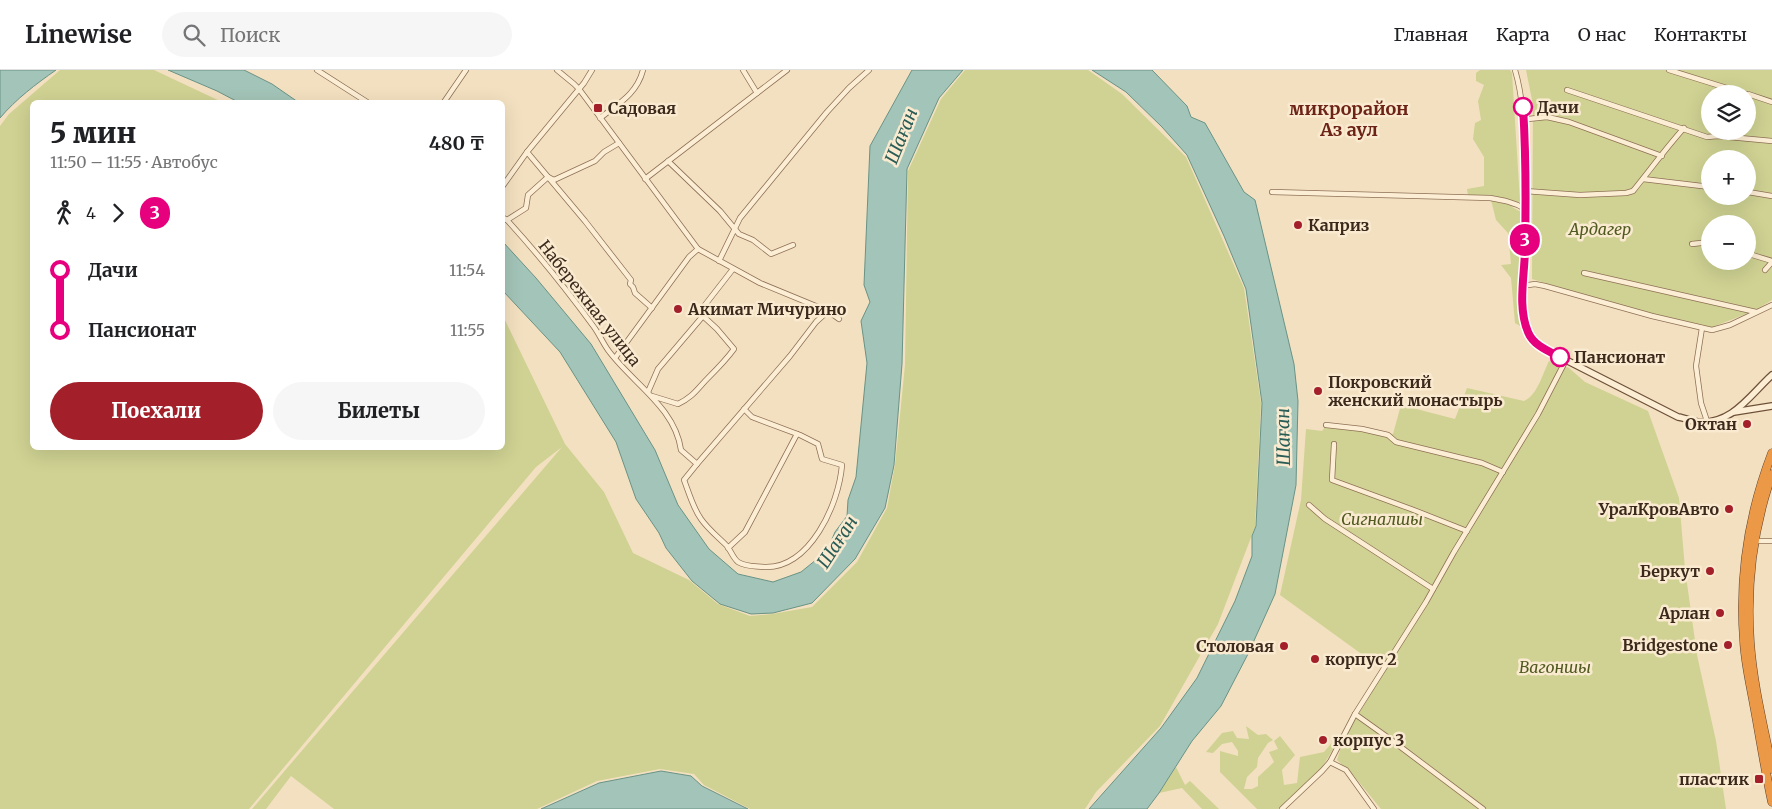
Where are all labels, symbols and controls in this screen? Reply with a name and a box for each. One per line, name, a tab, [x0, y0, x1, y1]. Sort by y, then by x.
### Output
search box	[162, 12, 512, 57]
text: Linewise	[25, 19, 132, 50]
icon: search	[180, 21, 208, 49]
text: Поиск	[220, 23, 280, 47]
text: Главная	[1393, 23, 1468, 46]
text: Карта	[1496, 23, 1550, 46]
text: О нас	[1578, 23, 1626, 46]
text: Контакты	[1654, 23, 1747, 46]
map controls	[1701, 85, 1756, 270]
button: layers	[1701, 85, 1756, 140]
district label: микрорайон Аз аул	[1289, 97, 1409, 141]
marker: Дачи	[1513, 97, 1533, 117]
place label: Дачи	[1537, 97, 1579, 117]
place label: Садовая	[608, 98, 676, 118]
marker: Садовая	[592, 102, 604, 114]
water label: Шаған	[879, 105, 923, 167]
text: 5 мин	[50, 115, 136, 151]
text: 480 ₸	[429, 131, 485, 155]
button: +	[1701, 150, 1756, 205]
text: 11:50 – 11:55 · Автобус	[50, 152, 218, 172]
icon: walk	[50, 199, 78, 227]
icon: forward	[104, 199, 132, 227]
text: 3	[150, 201, 160, 224]
text: 4	[86, 203, 96, 223]
place label: Каприз	[1308, 215, 1369, 235]
button: −	[1701, 215, 1756, 270]
marker: Каприз	[1292, 219, 1304, 231]
park label: Ардагер	[1567, 219, 1631, 239]
line badge: 3	[1509, 224, 1541, 256]
text: 3	[1520, 228, 1530, 251]
street label: Набережная улица	[535, 236, 646, 370]
text: Дачи	[88, 258, 138, 282]
text: 11:54	[449, 260, 485, 280]
place label: Акимат Мичурино	[687, 299, 847, 319]
marker: Акимат Мичурино	[672, 303, 684, 315]
text: Пансионат	[88, 318, 196, 342]
text: 11:55	[450, 320, 485, 340]
marker: Пансионат	[1550, 347, 1570, 367]
place label: Пансионат	[1574, 347, 1665, 367]
place label: Покровский женский монастырь	[1328, 372, 1503, 410]
button: Поехали	[50, 382, 263, 440]
button: Билеты	[273, 382, 485, 440]
marker: Покровский женский монастырь	[1312, 385, 1324, 397]
water label: Шаған	[1271, 408, 1295, 466]
place label: Октан	[1685, 414, 1737, 434]
marker: Октан	[1741, 418, 1753, 430]
place label: УралКровАвто	[1598, 499, 1719, 519]
marker: УралКровАвто	[1723, 503, 1735, 515]
park label: Сигналшы	[1341, 509, 1423, 529]
water label: Шаған	[812, 511, 862, 573]
place label: Беркут	[1640, 561, 1700, 581]
marker: Беркут	[1704, 565, 1716, 577]
place label: Арлан	[1658, 603, 1710, 623]
marker: Арлан	[1714, 607, 1726, 619]
place label: Bridgestone	[1622, 635, 1718, 655]
place label: Столовая	[1196, 636, 1274, 656]
marker: Bridgestone	[1722, 639, 1734, 651]
marker: Столовая	[1278, 640, 1290, 652]
place label: корпус 2	[1325, 649, 1397, 669]
marker: корпус 2	[1309, 653, 1321, 665]
park label: Вагоншы	[1519, 657, 1591, 677]
place label: корпус 3	[1333, 730, 1404, 750]
marker: корпус 3	[1317, 734, 1329, 746]
place label: пластик	[1679, 769, 1749, 789]
marker: пластик	[1753, 773, 1765, 785]

